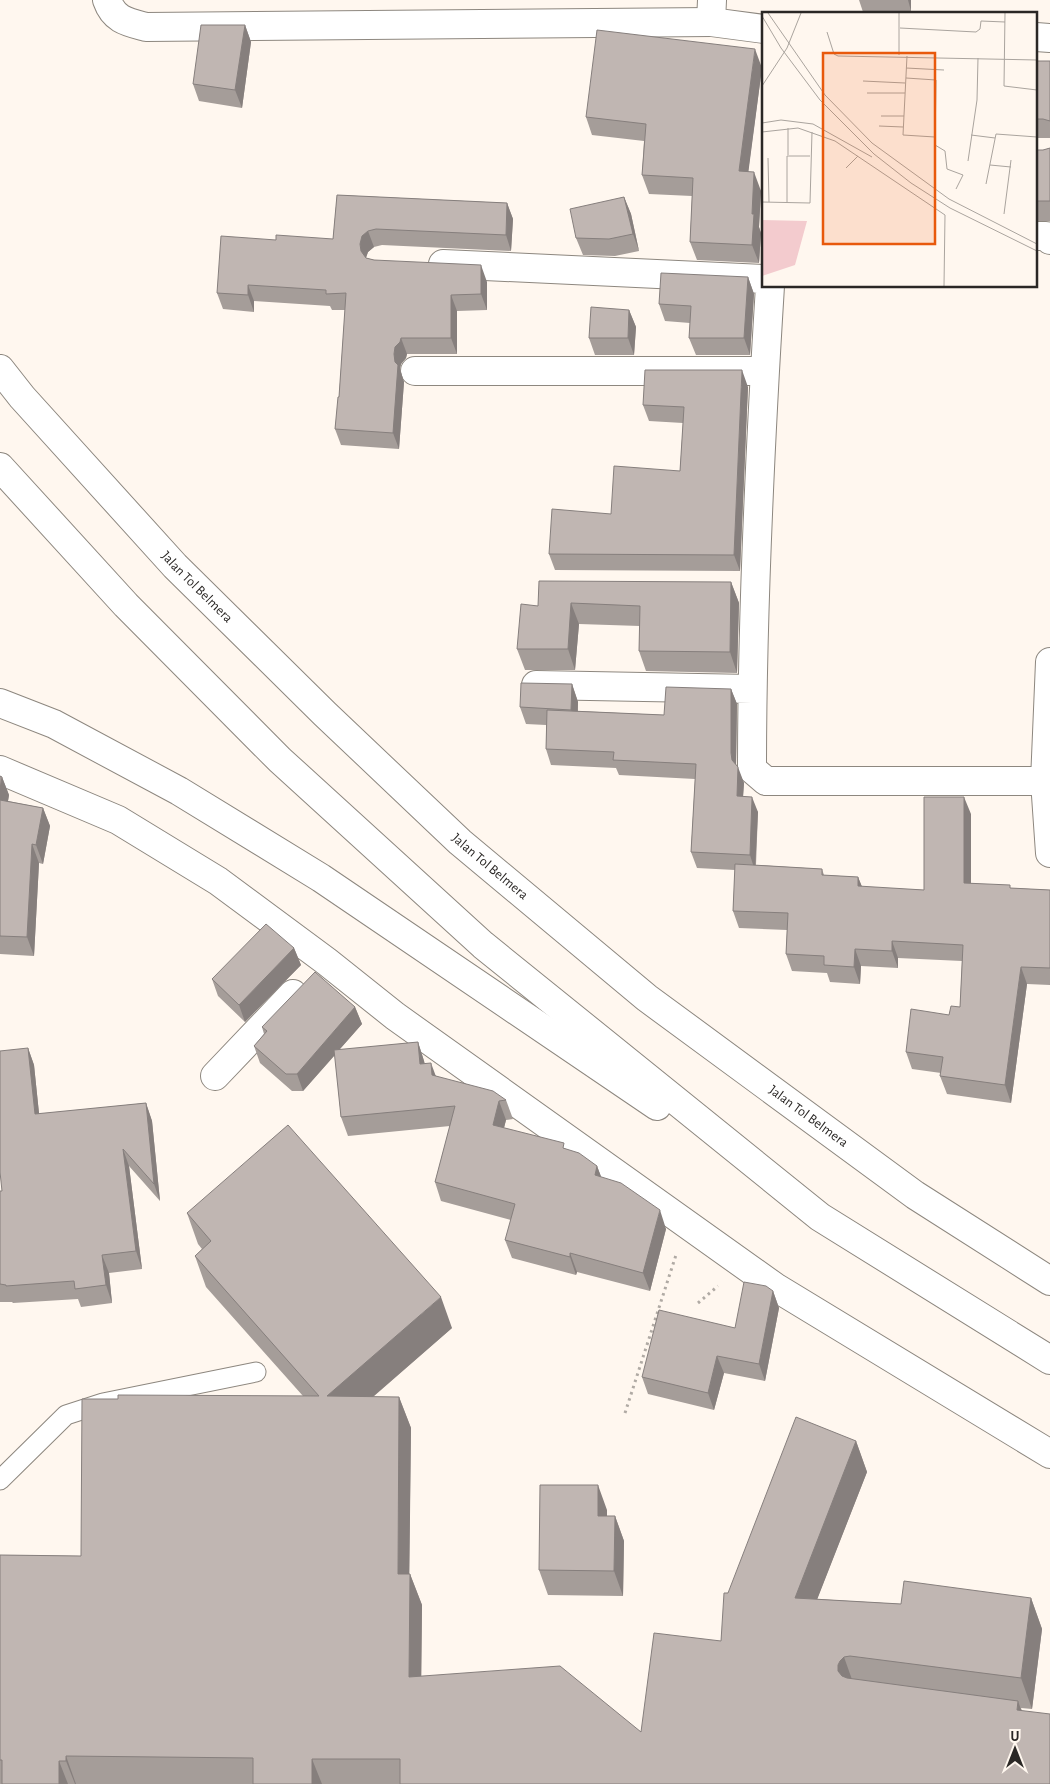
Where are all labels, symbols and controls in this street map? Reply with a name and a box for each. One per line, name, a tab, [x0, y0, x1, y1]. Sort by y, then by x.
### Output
inset map	[762, 12, 1038, 288]
street label: Jalan Tol Belmera	[159, 549, 236, 626]
street label: Jalan Tol Belmera	[449, 831, 531, 903]
street label: Jalan Tol Belmera	[766, 1083, 851, 1150]
north arrow	[990, 1724, 1040, 1774]
text: U	[1011, 1730, 1020, 1744]

